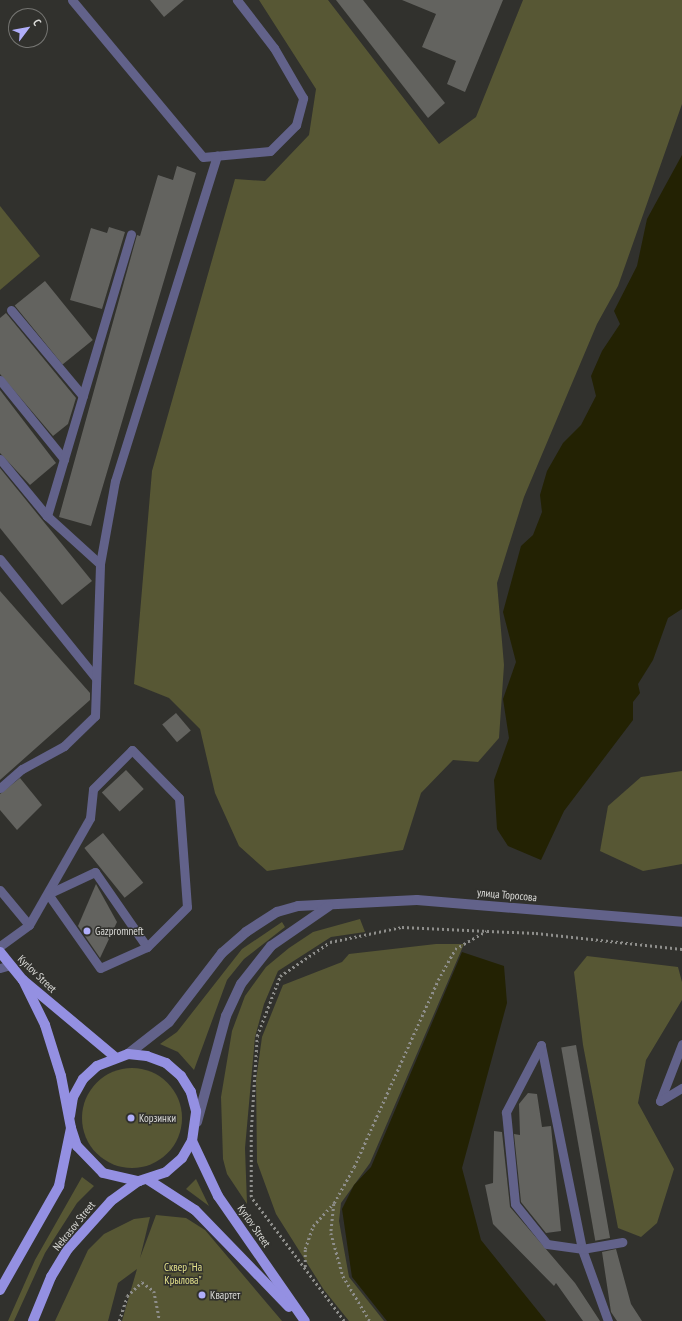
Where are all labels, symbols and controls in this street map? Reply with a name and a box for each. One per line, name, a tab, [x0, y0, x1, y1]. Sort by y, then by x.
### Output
north arrow	[8, 8, 48, 48]
text: С	[30, 16, 45, 28]
street label: улица Торосова	[476, 886, 538, 904]
place label: Gazpromneft	[95, 924, 144, 938]
marker: Gazpromneft	[82, 926, 92, 936]
street label: Kyrlov Street	[15, 952, 59, 996]
place label: Корзинки	[139, 1111, 176, 1125]
marker: Корзинки	[126, 1113, 136, 1123]
street label: Nekrasov Street	[50, 1199, 98, 1253]
street label: Kyrlov Street	[235, 1202, 273, 1250]
park label: Сквер "На Крылова"	[164, 1261, 202, 1287]
place label: Квартет	[210, 1288, 240, 1302]
marker: Квартет	[197, 1290, 207, 1300]

